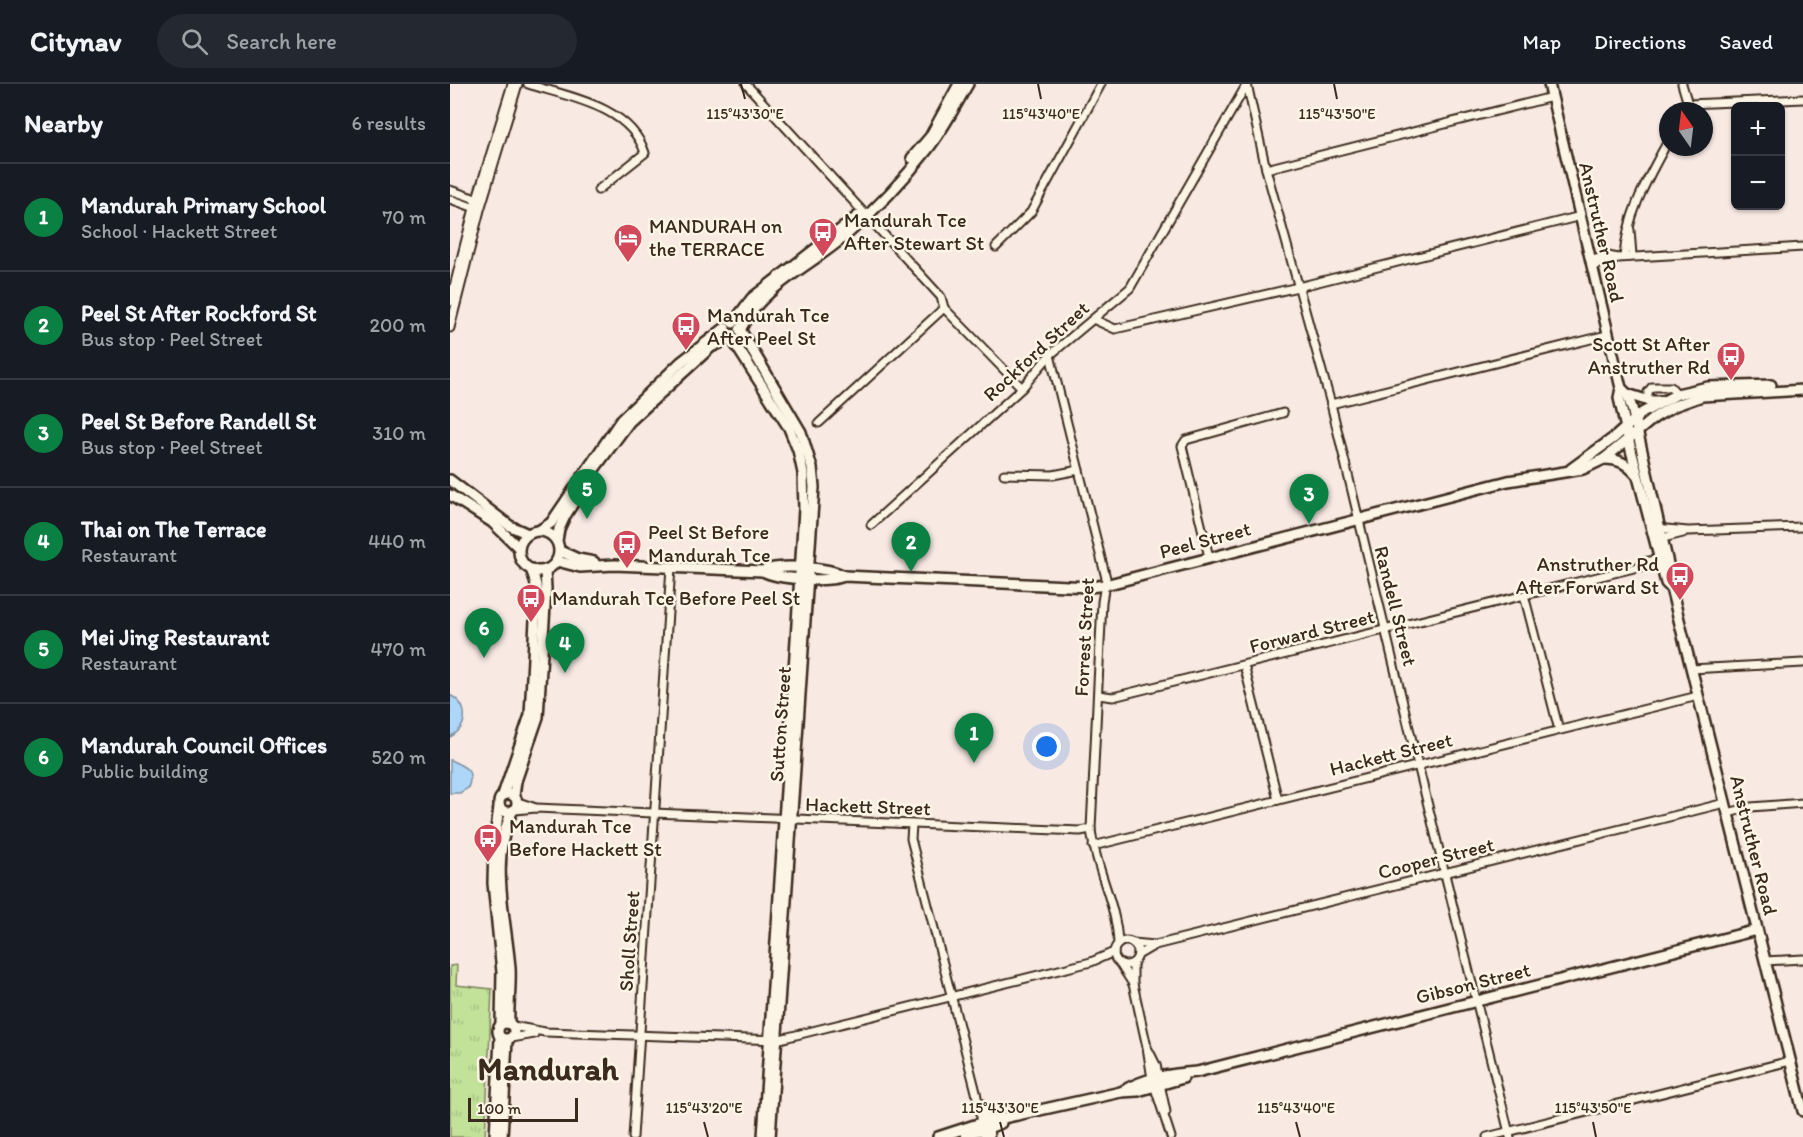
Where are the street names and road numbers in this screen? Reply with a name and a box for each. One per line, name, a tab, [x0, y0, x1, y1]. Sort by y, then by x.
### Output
street label: Anstruther Road	[1574, 160, 1630, 305]
street label: Rockford Street	[978, 296, 1094, 406]
street label: Peel Street	[1157, 516, 1253, 564]
street label: Randell Street	[1369, 543, 1423, 669]
street label: Forrest Street	[1069, 577, 1099, 697]
street label: Forward Street	[1247, 604, 1377, 658]
street label: Sutton Street	[764, 665, 796, 783]
street label: Hackett Street	[1327, 727, 1455, 781]
street label: Anstruther Road	[1725, 773, 1783, 918]
street label: Hackett Street	[805, 792, 932, 820]
street label: Cooper Street	[1375, 832, 1497, 884]
street label: Sholl Street	[614, 890, 644, 992]
street label: Gibson Street	[1413, 957, 1533, 1009]

